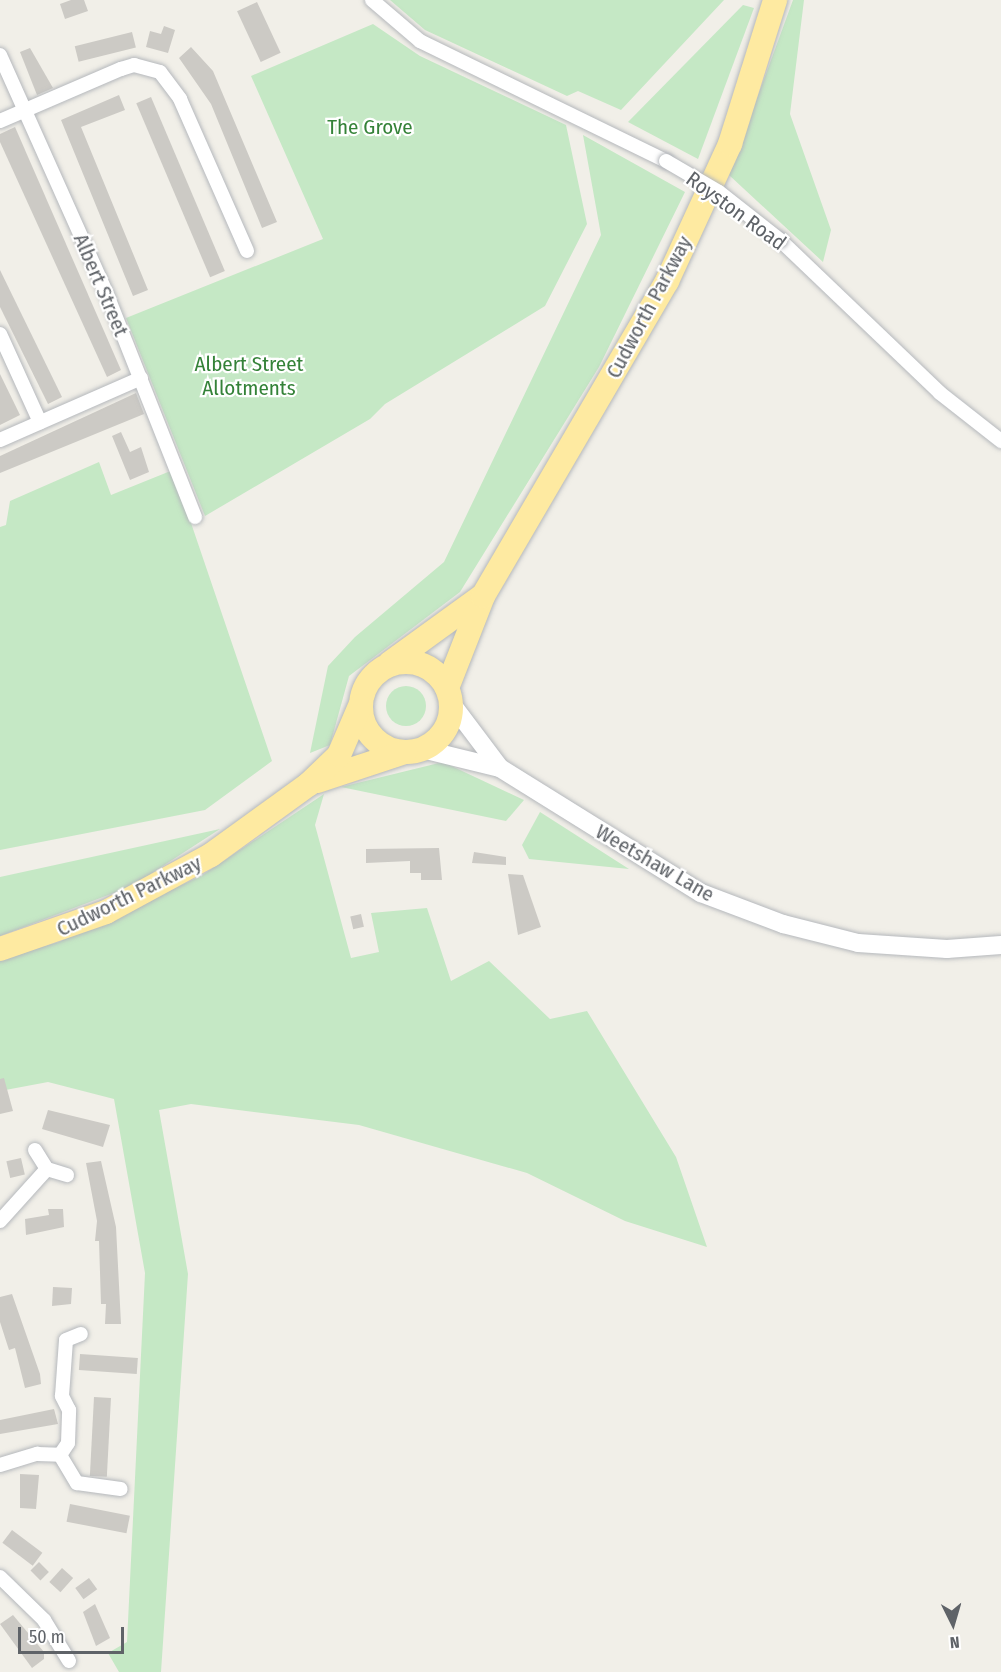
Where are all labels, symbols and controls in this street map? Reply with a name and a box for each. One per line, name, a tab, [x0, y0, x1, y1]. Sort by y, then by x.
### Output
park label: The Grove	[327, 114, 413, 140]
street label: Royston Road	[681, 166, 791, 256]
street label: Albert Street	[68, 230, 134, 340]
street label: Cudworth Parkway	[601, 231, 697, 383]
park label: Albert Street Allotments	[195, 351, 303, 401]
street label: Weetshaw Lane	[591, 819, 719, 907]
street label: Cudworth Parkway	[53, 850, 205, 942]
north arrow	[923, 1594, 983, 1654]
scale bar	[21, 1615, 128, 1653]
text: 50 m	[29, 1626, 65, 1648]
text: N	[949, 1633, 960, 1652]

